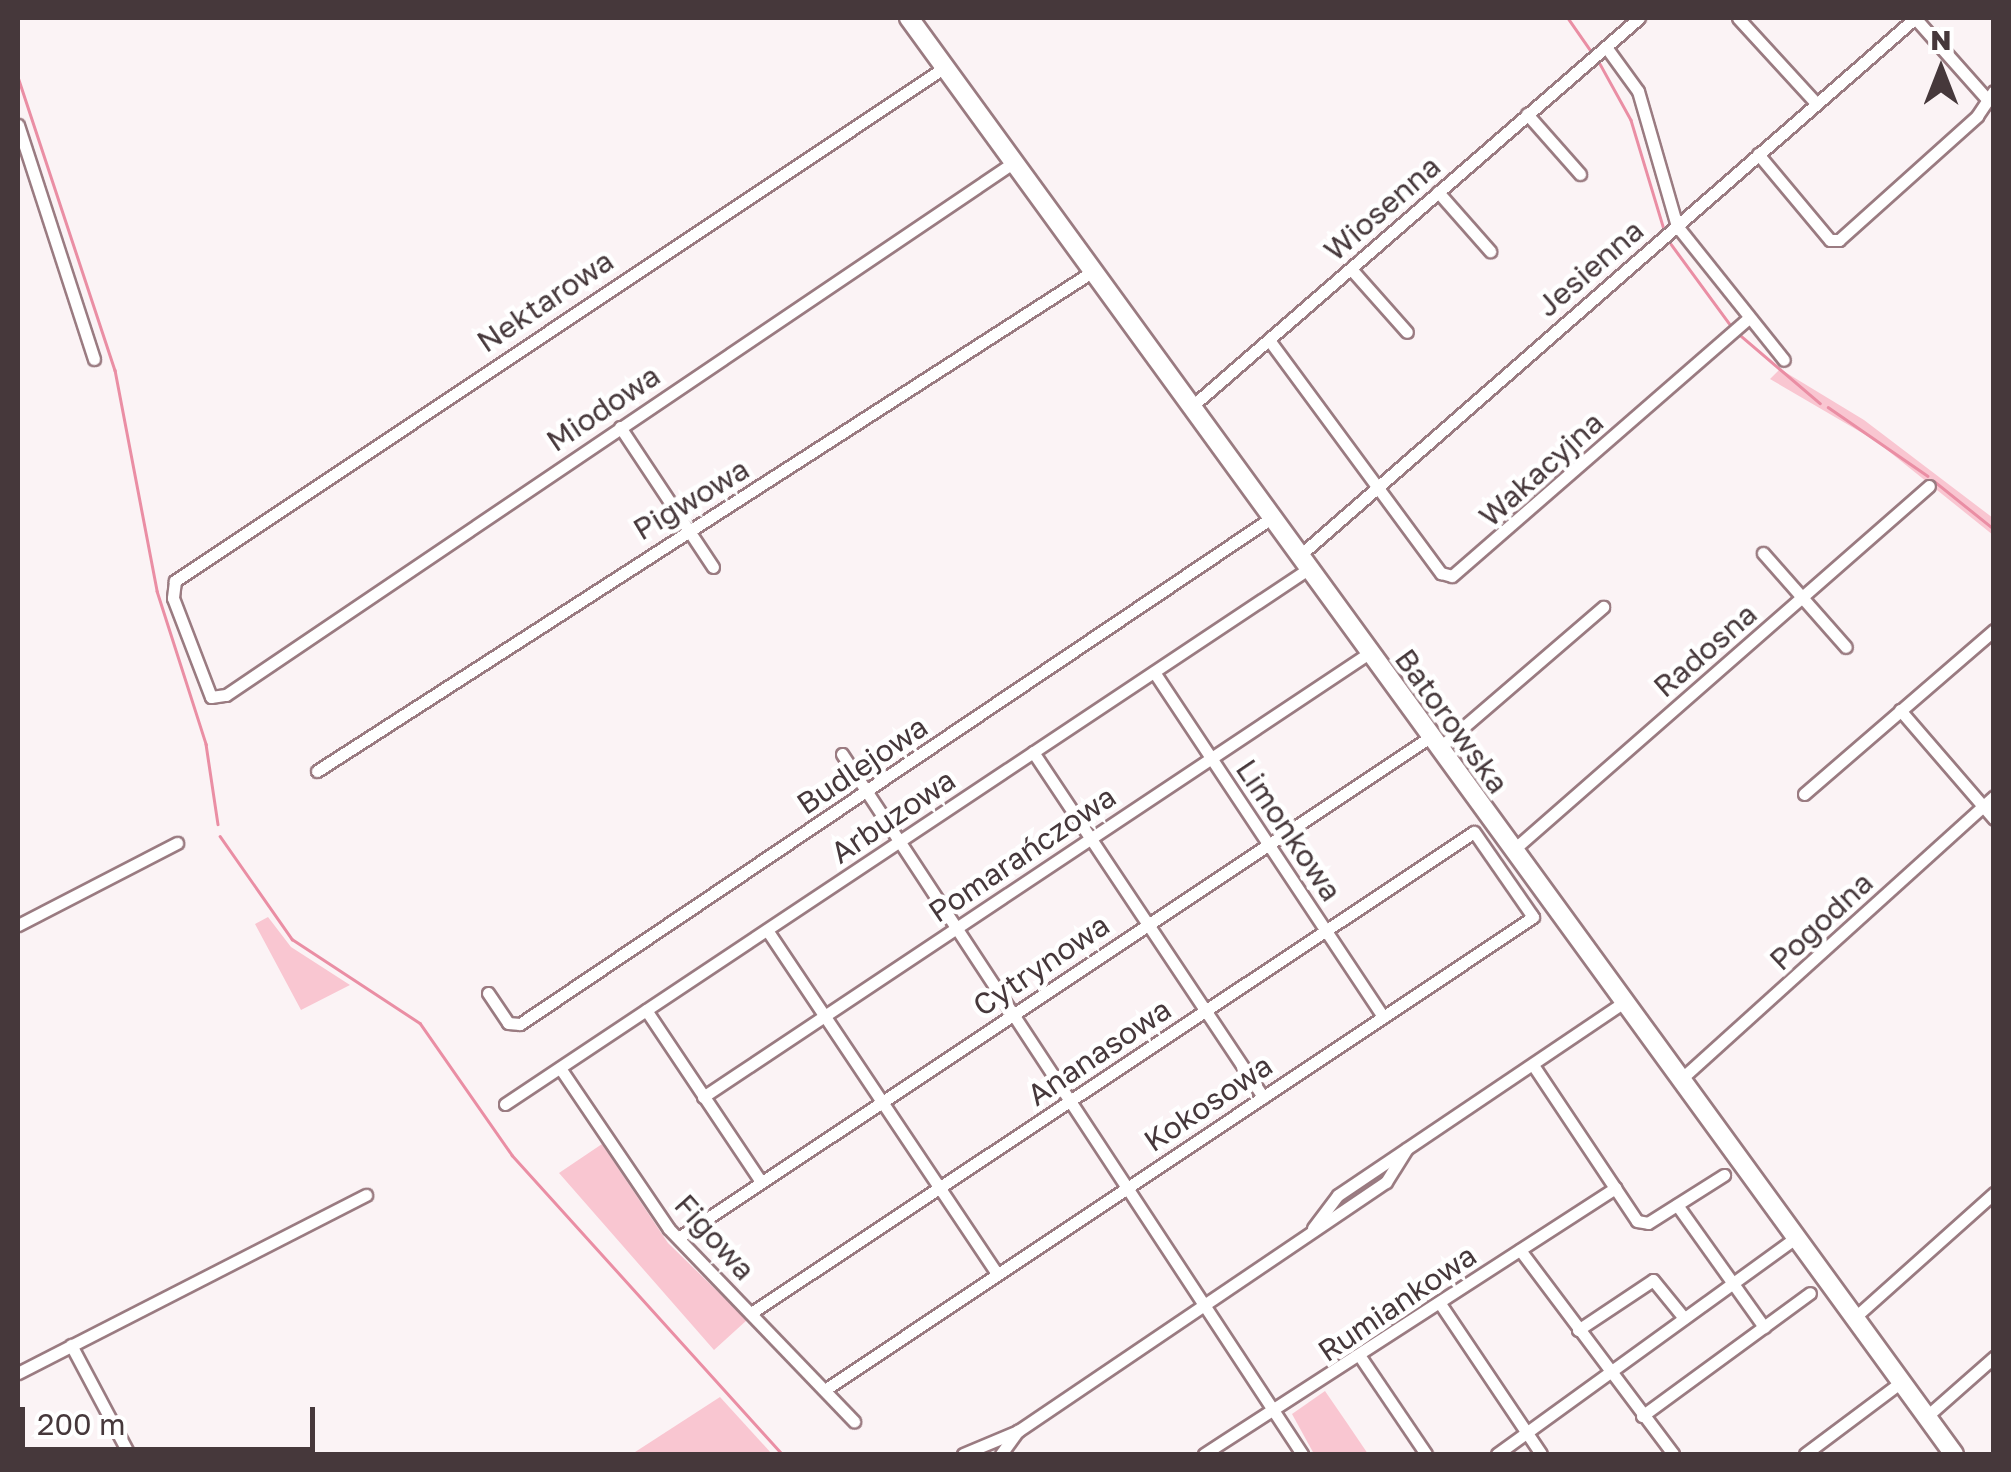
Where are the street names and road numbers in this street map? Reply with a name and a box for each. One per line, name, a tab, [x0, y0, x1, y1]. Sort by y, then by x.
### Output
street label: Wiosenna	[1317, 148, 1447, 268]
street label: Jesienna	[1529, 212, 1651, 324]
street label: Nektarowa	[470, 242, 620, 360]
street label: Miodowa	[540, 357, 666, 459]
street label: Wakacyjna	[1472, 404, 1610, 534]
street label: Pigwowa	[627, 450, 755, 548]
street label: Radosna	[1646, 595, 1764, 705]
street label: Batorowska	[1388, 642, 1516, 800]
street label: Budlejowa	[790, 708, 934, 822]
street label: Limonkowa	[1229, 752, 1349, 908]
street label: Arbuzowa	[824, 761, 962, 871]
street label: Pomarańczowa	[922, 778, 1122, 930]
street label: Pogodna	[1762, 864, 1880, 978]
street label: Cytrynowa	[966, 906, 1116, 1024]
street label: Ananasowa	[1020, 991, 1178, 1113]
street label: Kokosowa	[1137, 1047, 1279, 1159]
street label: Figowa	[667, 1187, 763, 1287]
street label: Rumiankowa	[1311, 1237, 1483, 1369]

